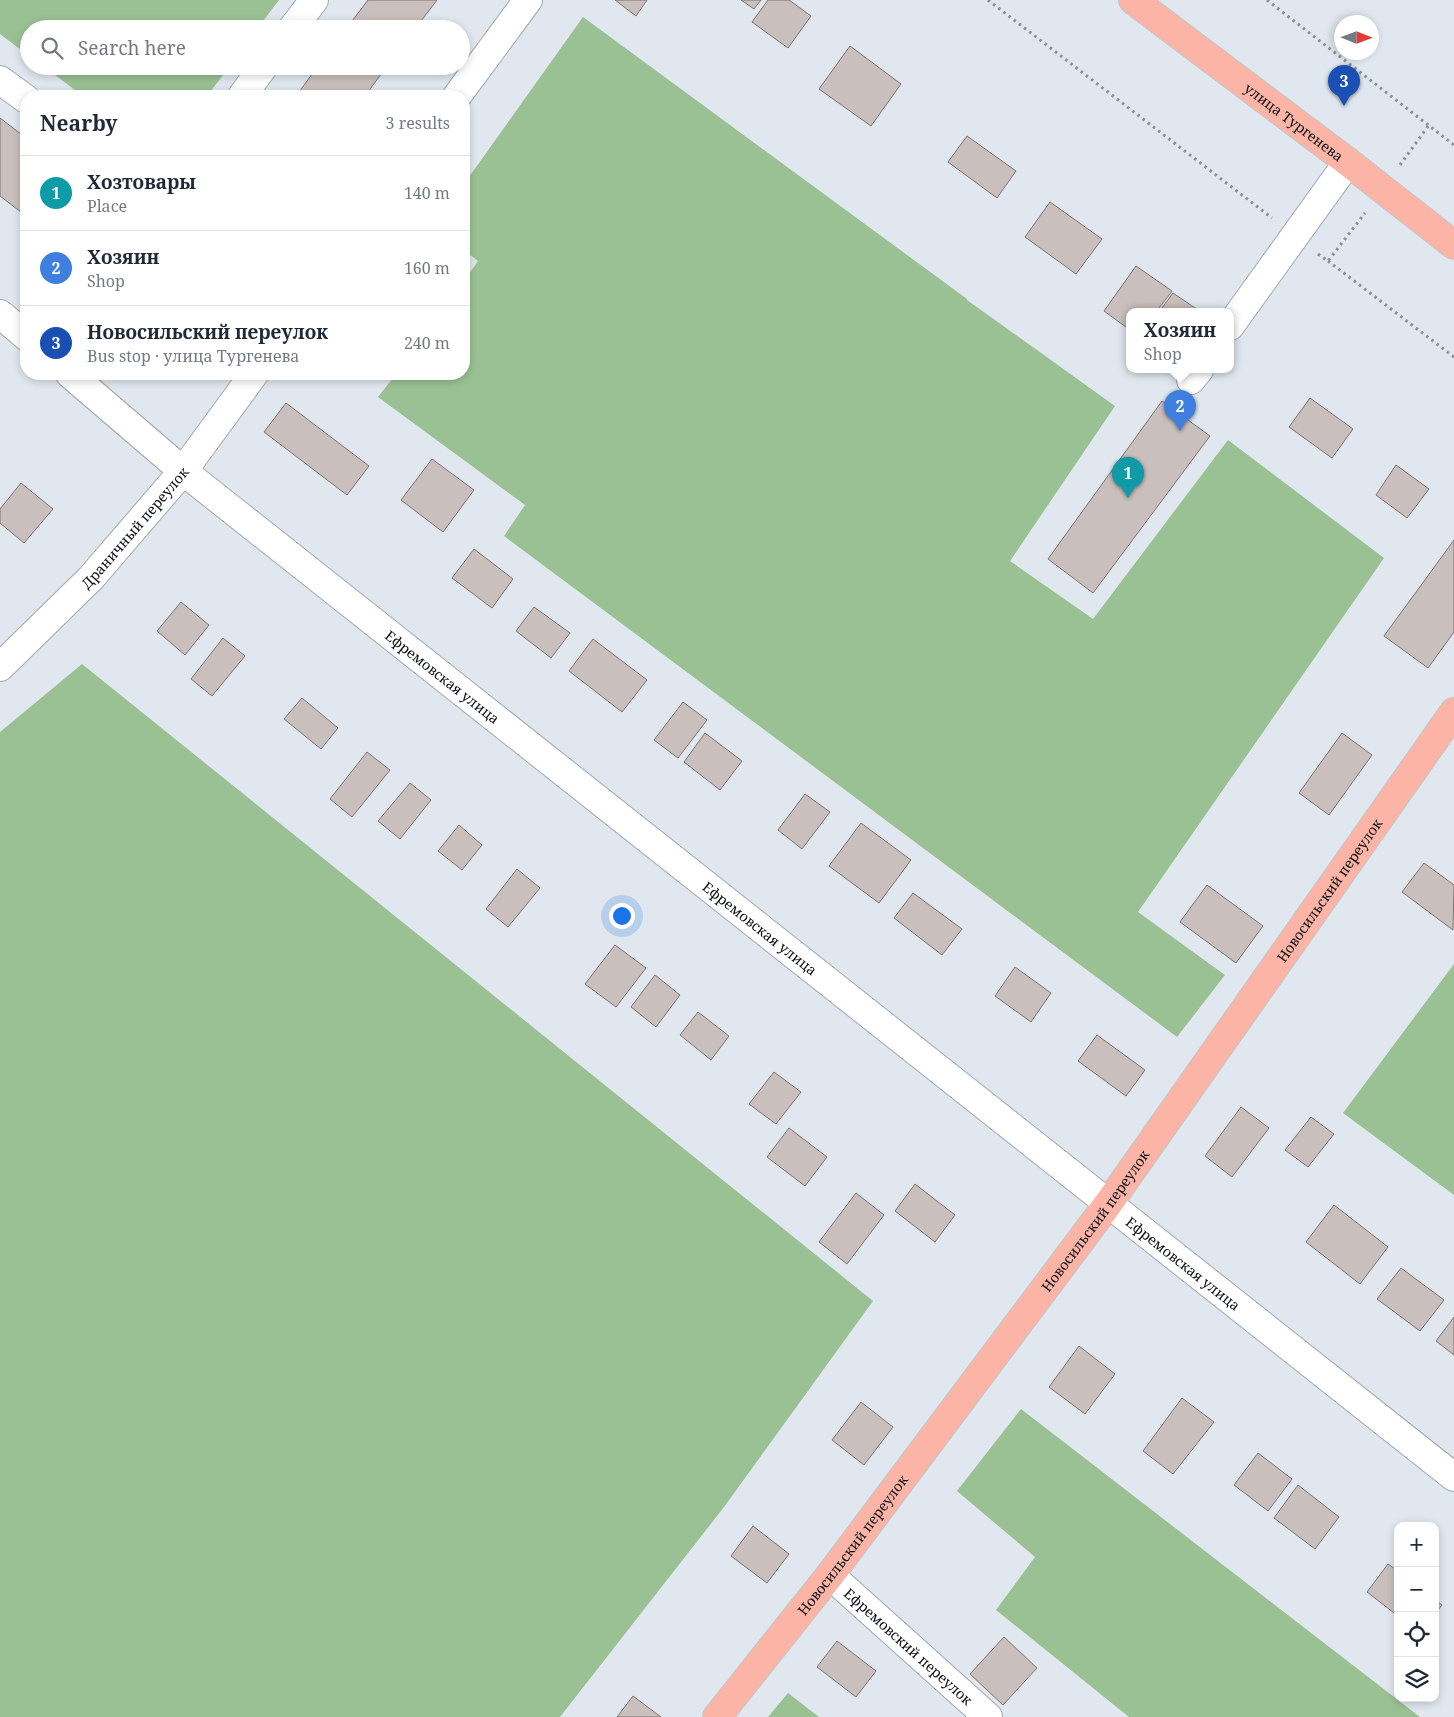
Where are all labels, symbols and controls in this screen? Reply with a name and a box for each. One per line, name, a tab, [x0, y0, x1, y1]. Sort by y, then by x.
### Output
north arrow	[1334, 15, 1379, 60]
search box	[20, 20, 470, 75]
icon: search	[38, 34, 66, 62]
text: Search here	[78, 35, 186, 61]
pin: 3	[1328, 65, 1360, 106]
street label: улица Тургенева	[1241, 78, 1348, 165]
text: Nearby	[40, 109, 118, 137]
text: 3 results	[386, 112, 450, 134]
text: Хозтовары	[87, 169, 196, 195]
text: 1	[51, 182, 61, 204]
text: 140 m	[404, 182, 450, 204]
text: Place	[87, 195, 127, 217]
text: Хозяин	[87, 244, 159, 270]
text: 2	[51, 257, 61, 279]
text: 160 m	[404, 257, 450, 279]
text: Shop	[87, 270, 125, 292]
popup	[1126, 308, 1234, 373]
text: Хозяин	[1144, 317, 1216, 343]
text: Новосильский переулок	[87, 319, 328, 345]
text: 3	[51, 332, 61, 354]
text: 240 m	[404, 332, 450, 354]
text: Shop	[1144, 343, 1182, 365]
text: Bus stop · улица Тургенева	[87, 345, 299, 367]
pin: 2	[1164, 390, 1196, 431]
pin: 1	[1112, 457, 1144, 498]
street label: Драничный переулок	[77, 462, 193, 592]
street label: Ефремовская улица	[382, 625, 504, 728]
street label: Новосильский переулок	[1272, 814, 1386, 966]
street label: Ефремовская улица	[699, 877, 821, 979]
your location	[609, 903, 635, 929]
street label: Новосильский переулок	[1036, 1145, 1153, 1295]
street label: Ефремовская улица	[1122, 1212, 1245, 1314]
street label: Новосильский переулок	[793, 1470, 912, 1619]
map controls	[1394, 1522, 1439, 1702]
button: +	[1394, 1522, 1439, 1567]
button: −	[1394, 1567, 1439, 1612]
street label: Ефремовский переулок	[841, 1583, 978, 1709]
button: locate	[1394, 1612, 1439, 1657]
button: layers	[1394, 1657, 1439, 1702]

